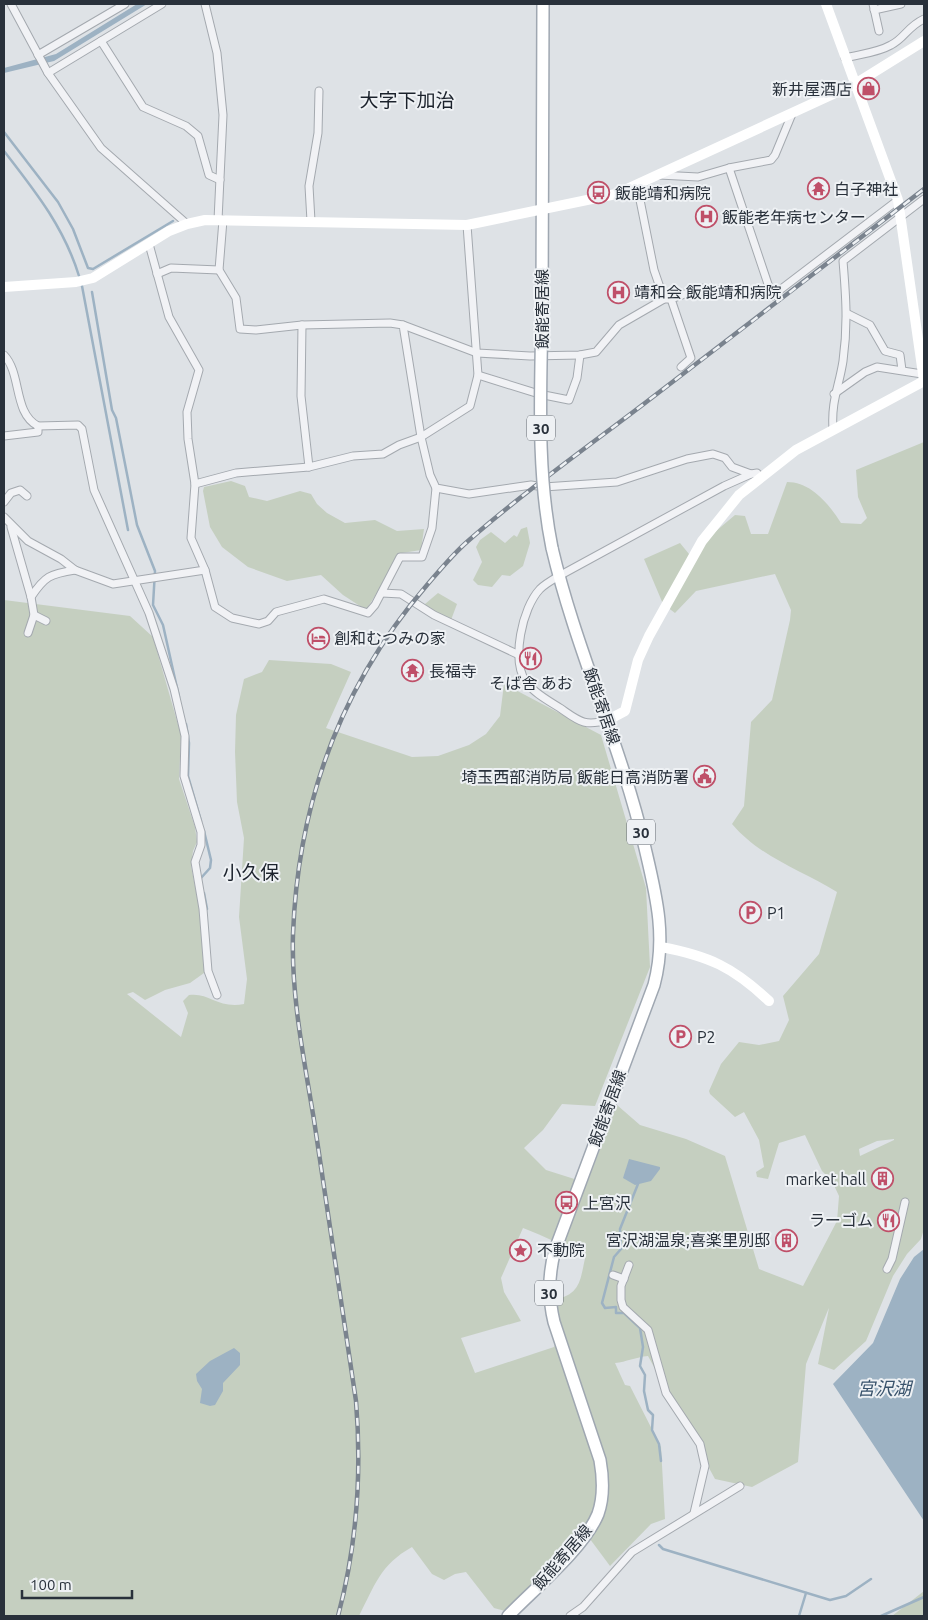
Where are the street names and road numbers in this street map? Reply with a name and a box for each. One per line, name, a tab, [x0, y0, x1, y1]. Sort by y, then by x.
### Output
street label: 飯能寄居線	[533, 269, 551, 349]
road number: 30	[527, 416, 555, 440]
street label: 飯能寄居線	[580, 665, 624, 747]
road number: 30	[627, 820, 655, 844]
street label: 飯能寄居線	[585, 1067, 629, 1149]
road number: 30	[535, 1280, 563, 1306]
street label: 飯能寄居線	[529, 1521, 595, 1593]

